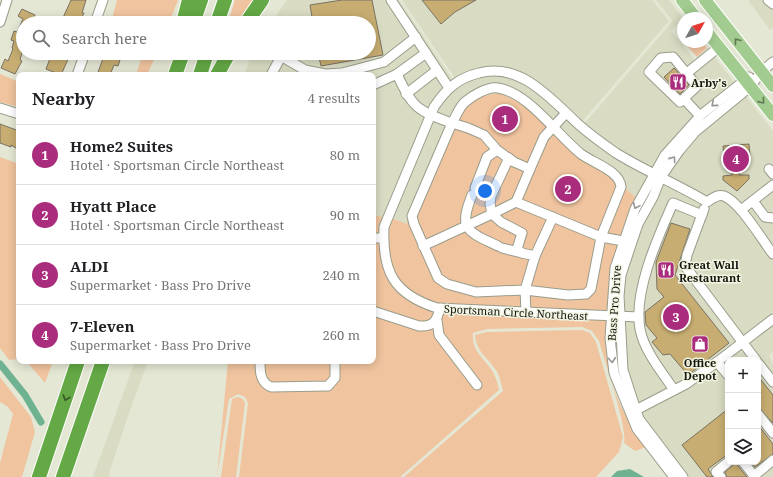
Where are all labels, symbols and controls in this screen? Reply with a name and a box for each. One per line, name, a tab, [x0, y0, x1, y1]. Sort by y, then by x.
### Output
north arrow	[677, 12, 713, 48]
search box	[16, 16, 376, 60]
icon: search	[30, 27, 52, 49]
text: Search here	[62, 28, 147, 48]
one-way arrow	[735, 38, 742, 45]
restaurant icon: Arby's	[668, 72, 688, 92]
place label: Arby's	[691, 75, 727, 90]
text: Nearby	[32, 87, 95, 110]
text: 4 results	[308, 89, 360, 107]
one-way arrow	[757, 96, 764, 103]
one-way arrow	[712, 99, 719, 106]
pin: 1	[492, 104, 518, 134]
text: Home2 Suites	[70, 136, 173, 156]
pin: 4	[723, 144, 749, 174]
text: 1	[41, 146, 49, 164]
text: 80 m	[330, 146, 360, 164]
text: Hotel · Sportsman Circle Northeast	[70, 156, 284, 174]
one-way arrow	[668, 157, 675, 164]
pin: 2	[555, 174, 581, 204]
your location	[475, 181, 495, 201]
text: Hyatt Place	[70, 196, 156, 216]
one-way arrow	[633, 202, 641, 209]
text: 2	[41, 206, 49, 224]
text: 90 m	[330, 206, 360, 224]
text: Hotel · Sportsman Circle Northeast	[70, 216, 284, 234]
text: ALDI	[70, 256, 109, 276]
place label: Great Wall Restaurant	[679, 257, 741, 285]
restaurant icon: Great Wall Restaurant	[656, 260, 676, 280]
street label: Bass Pro Drive	[604, 264, 624, 342]
text: 3	[41, 266, 49, 284]
text: 240 m	[323, 266, 360, 284]
text: Supermarket · Bass Pro Drive	[70, 276, 251, 294]
street label: Sportsman Circle Northeast	[444, 301, 589, 323]
pin: 3	[663, 302, 689, 332]
text: 7-Eleven	[70, 316, 134, 336]
text: 4	[41, 326, 49, 344]
text: 260 m	[323, 326, 360, 344]
shop icon: Office Depot	[690, 334, 710, 354]
text: Supermarket · Bass Pro Drive	[70, 336, 251, 354]
place label: Office Depot	[683, 355, 717, 383]
one-way arrow	[608, 357, 617, 363]
map controls	[725, 357, 761, 465]
button: +	[725, 357, 761, 393]
button: −	[725, 393, 761, 429]
one-way arrow	[62, 394, 70, 401]
button: layers	[725, 429, 761, 465]

